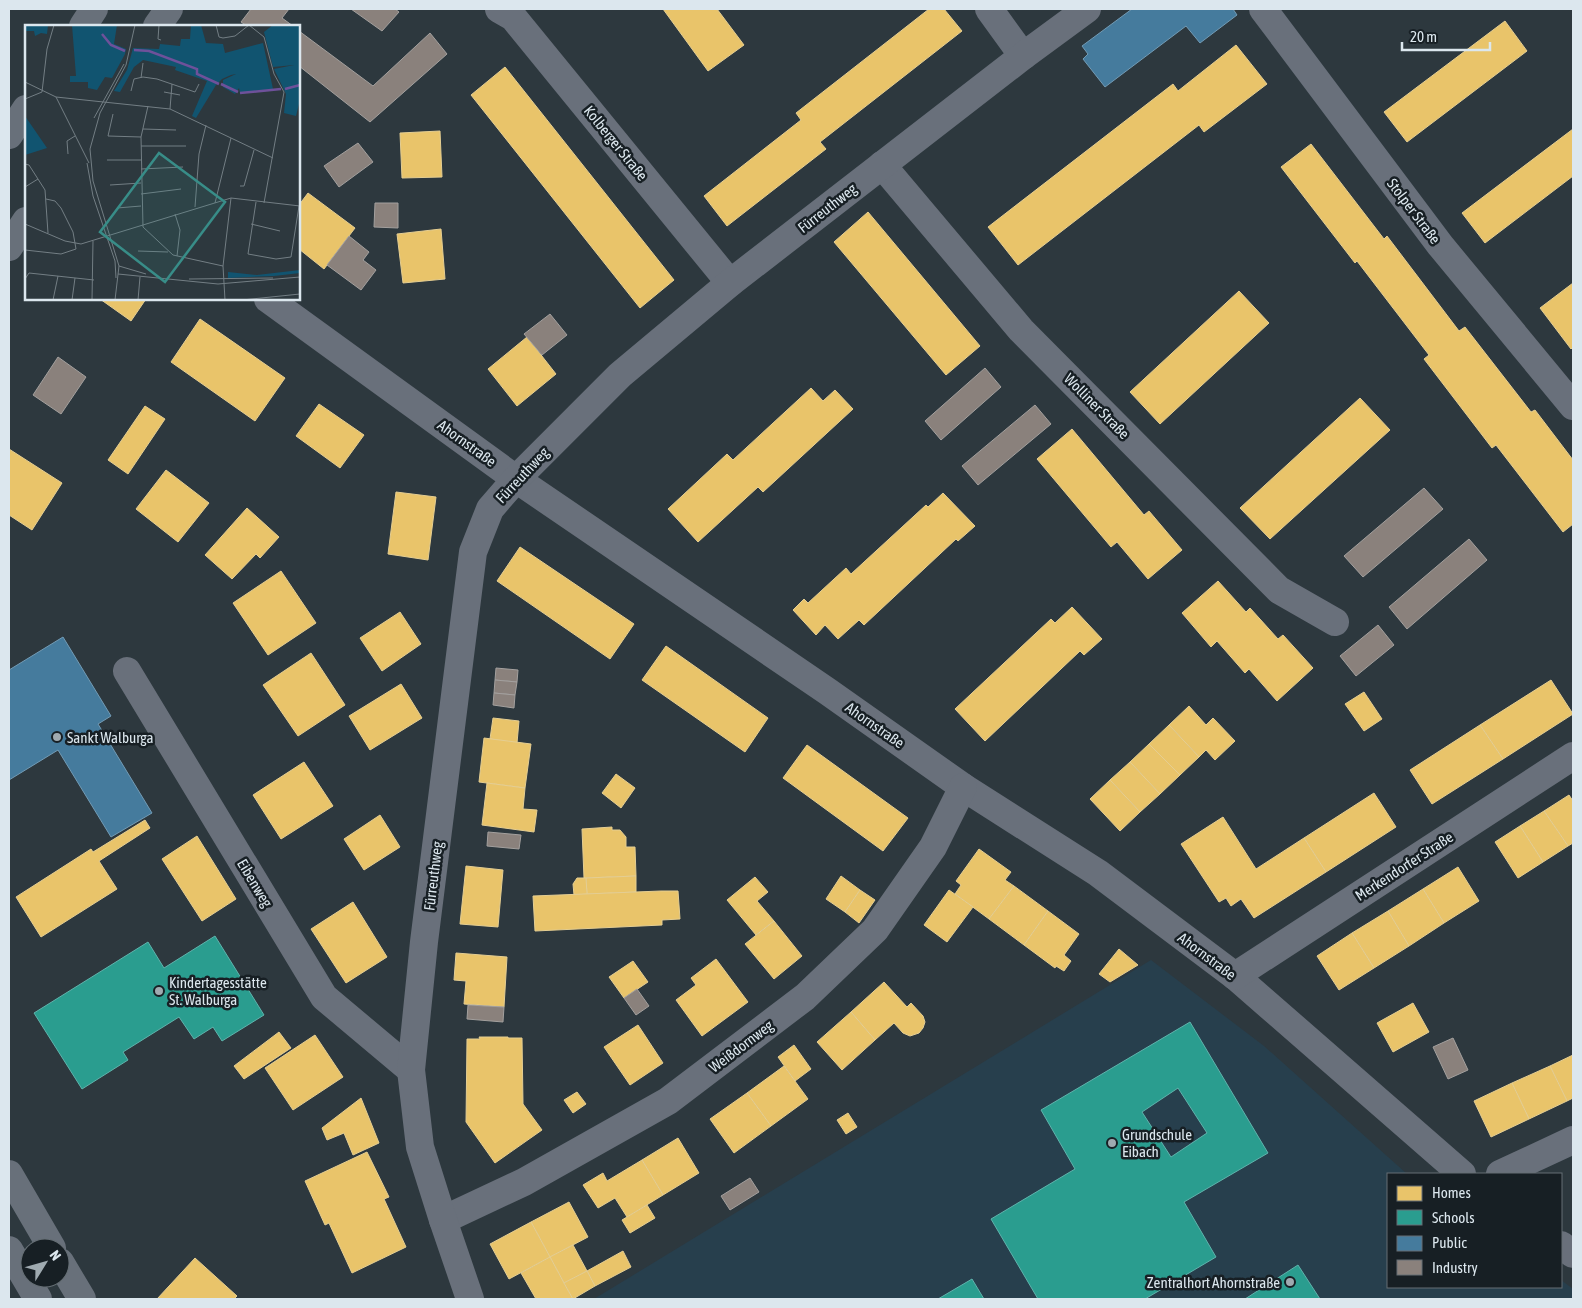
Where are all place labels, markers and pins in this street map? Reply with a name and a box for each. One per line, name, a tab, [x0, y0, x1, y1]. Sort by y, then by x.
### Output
place label: Sankt Walburga	[67, 729, 153, 746]
marker: Sankt Walburga	[51, 731, 63, 743]
place label: Kindertagesstätte St. Walburga	[169, 974, 267, 1008]
marker: Kindertagesstätte St. Walburga	[153, 985, 165, 997]
place label: Grundschule Eibach	[1122, 1126, 1192, 1160]
marker: Grundschule Eibach	[1106, 1137, 1118, 1149]
place label: Zentralhort Ahornstraße	[1147, 1274, 1280, 1291]
marker: Zentralhort Ahornstraße	[1284, 1276, 1296, 1288]

